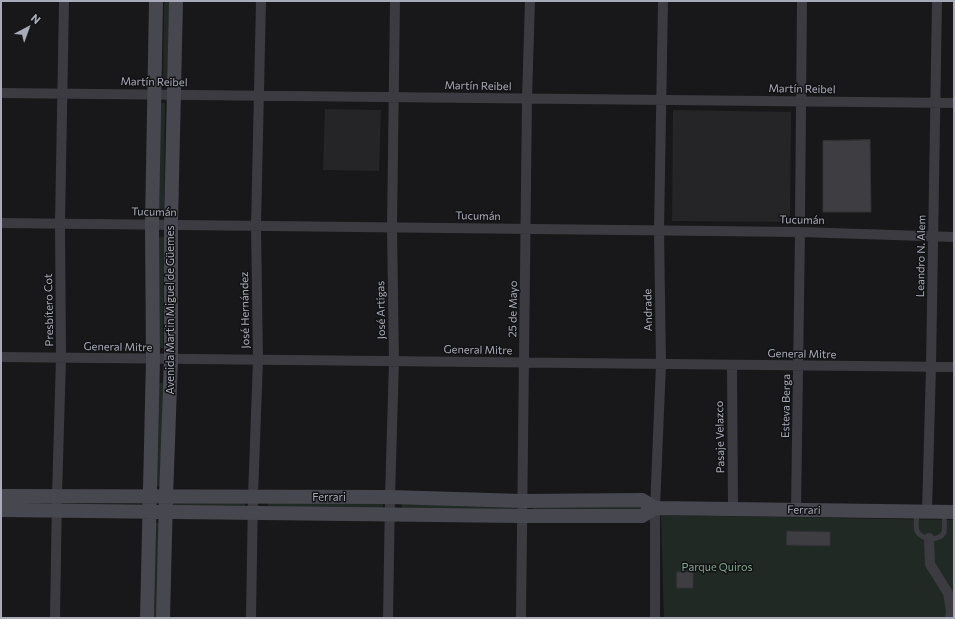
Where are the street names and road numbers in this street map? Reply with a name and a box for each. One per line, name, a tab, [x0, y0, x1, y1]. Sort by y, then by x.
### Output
street label: Martín Reibel	[120, 75, 188, 89]
street label: Martín Reibel	[444, 79, 512, 93]
street label: Martín Reibel	[768, 82, 836, 96]
street label: Tucumán	[131, 205, 177, 219]
street label: Tucumán	[455, 209, 501, 223]
street label: Tucumán	[779, 213, 825, 227]
street label: Leandro N. Alem	[914, 215, 928, 297]
street label: Avenida Martin Miguel de Güemes	[163, 226, 177, 394]
street label: José Hernández	[238, 271, 252, 349]
street label: Presbítero Cot	[42, 273, 56, 347]
street label: 25 de Mayo	[506, 280, 520, 338]
street label: José Artigas	[374, 281, 388, 339]
street label: Andrade	[641, 289, 655, 331]
street label: General Mitre	[83, 340, 153, 354]
street label: General Mitre	[443, 343, 513, 357]
street label: General Mitre	[767, 347, 837, 361]
street label: Esteva Berga	[779, 374, 793, 438]
street label: Pasaje Velazco	[713, 401, 727, 473]
street label: Ferrari	[312, 490, 346, 504]
street label: Ferrari	[787, 503, 821, 517]

